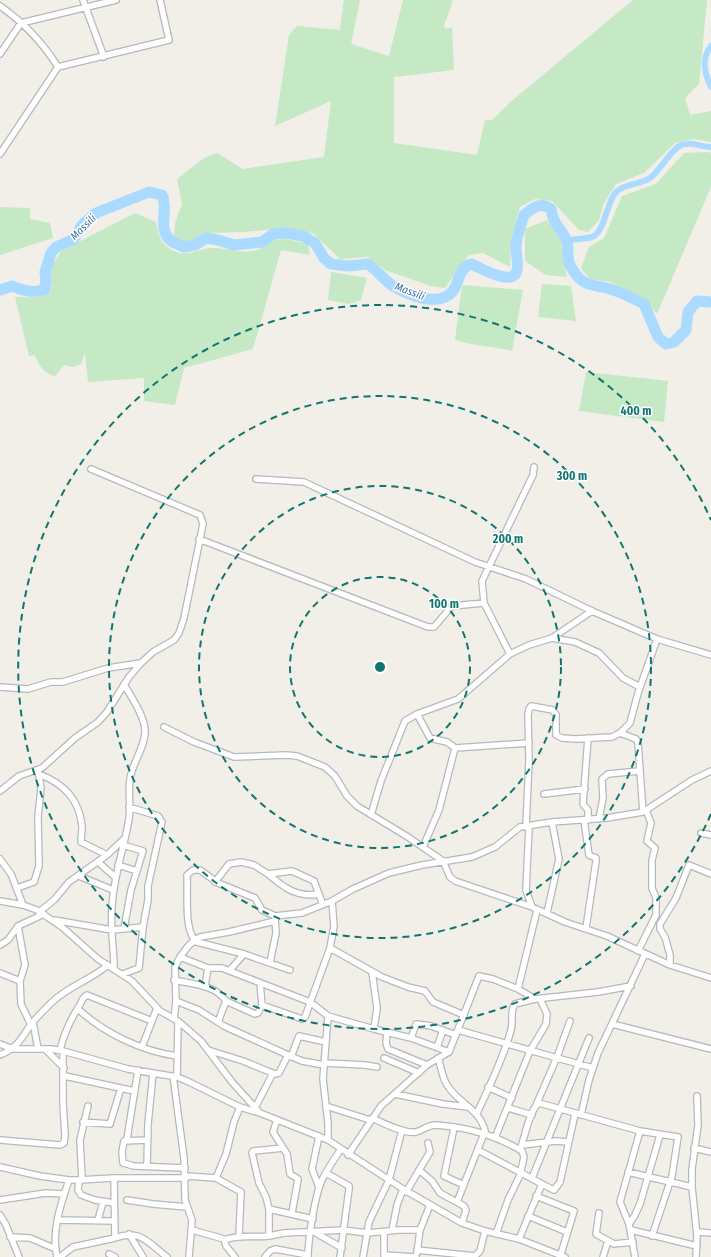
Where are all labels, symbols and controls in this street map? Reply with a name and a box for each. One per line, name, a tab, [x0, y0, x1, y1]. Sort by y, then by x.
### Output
water label: Massili	[68, 212, 99, 243]
water label: Massili	[393, 280, 427, 303]
text: 400 m	[621, 404, 651, 418]
text: 300 m	[556, 469, 587, 483]
text: 200 m	[492, 532, 523, 546]
text: 100 m	[429, 597, 459, 611]
centre of rings	[373, 660, 387, 674]

